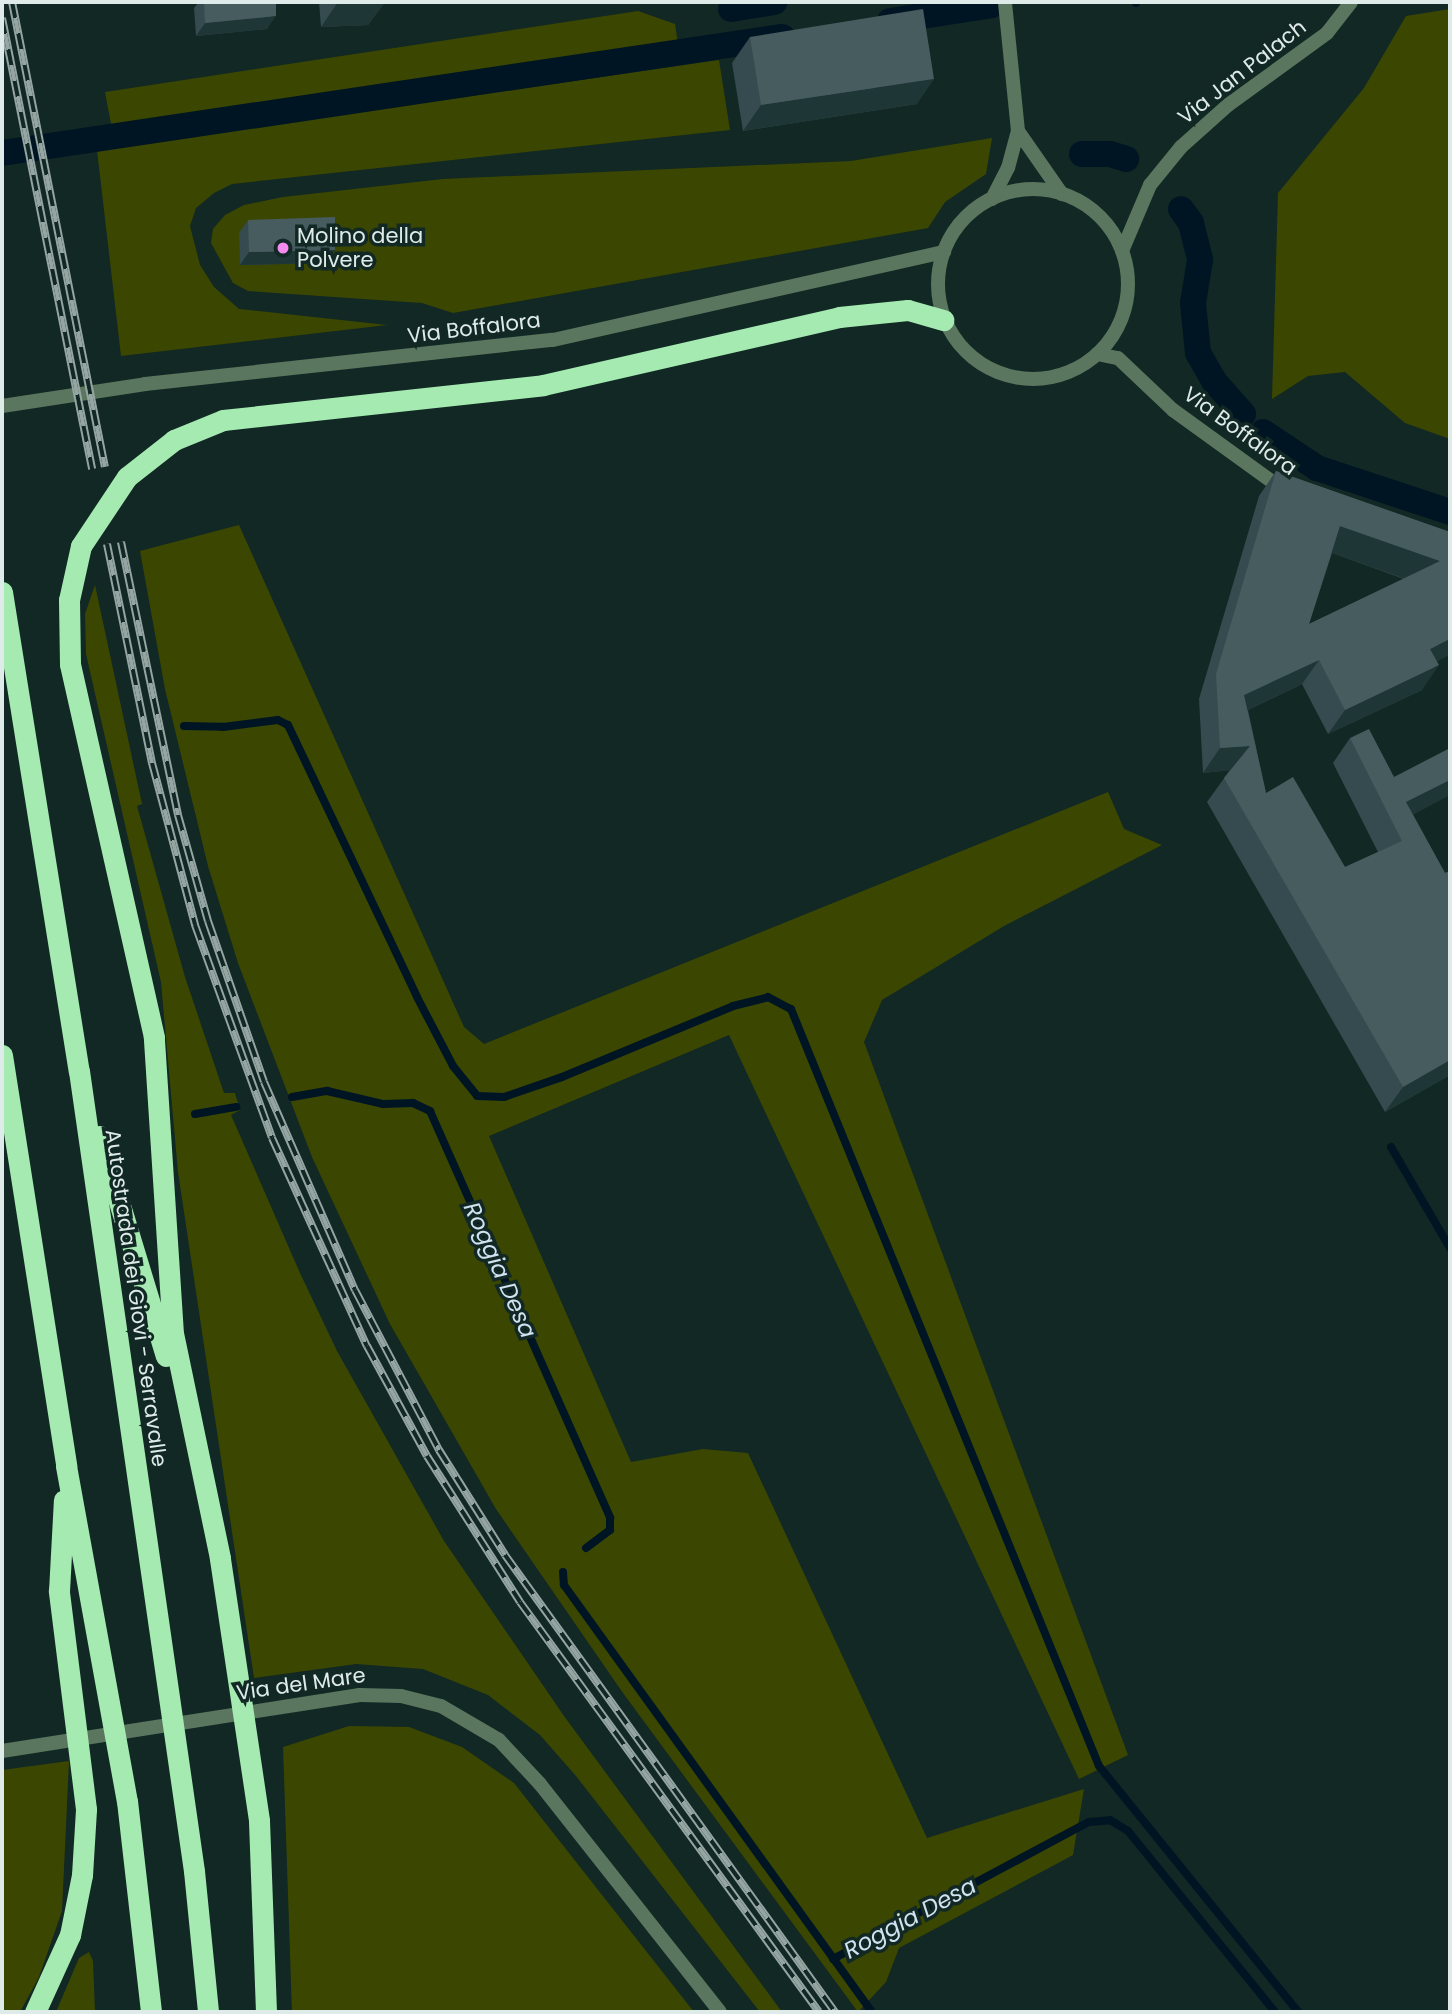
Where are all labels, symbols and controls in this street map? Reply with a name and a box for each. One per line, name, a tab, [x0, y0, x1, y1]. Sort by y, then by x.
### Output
street label: Via Jan Palach	[1173, 14, 1311, 130]
place label: Molino della Polvere	[297, 223, 423, 273]
marker: Molino della Polvere	[275, 240, 291, 256]
street label: Via Boffalora	[406, 307, 542, 349]
street label: Via Boffalora	[1178, 381, 1302, 481]
street label: Autostrada dei Giovi - Serravalle	[100, 1128, 172, 1468]
water label: Roggia Desa	[458, 1198, 542, 1342]
street label: Via del Mare	[235, 1662, 367, 1706]
water label: Roggia Desa	[839, 1872, 981, 1964]

